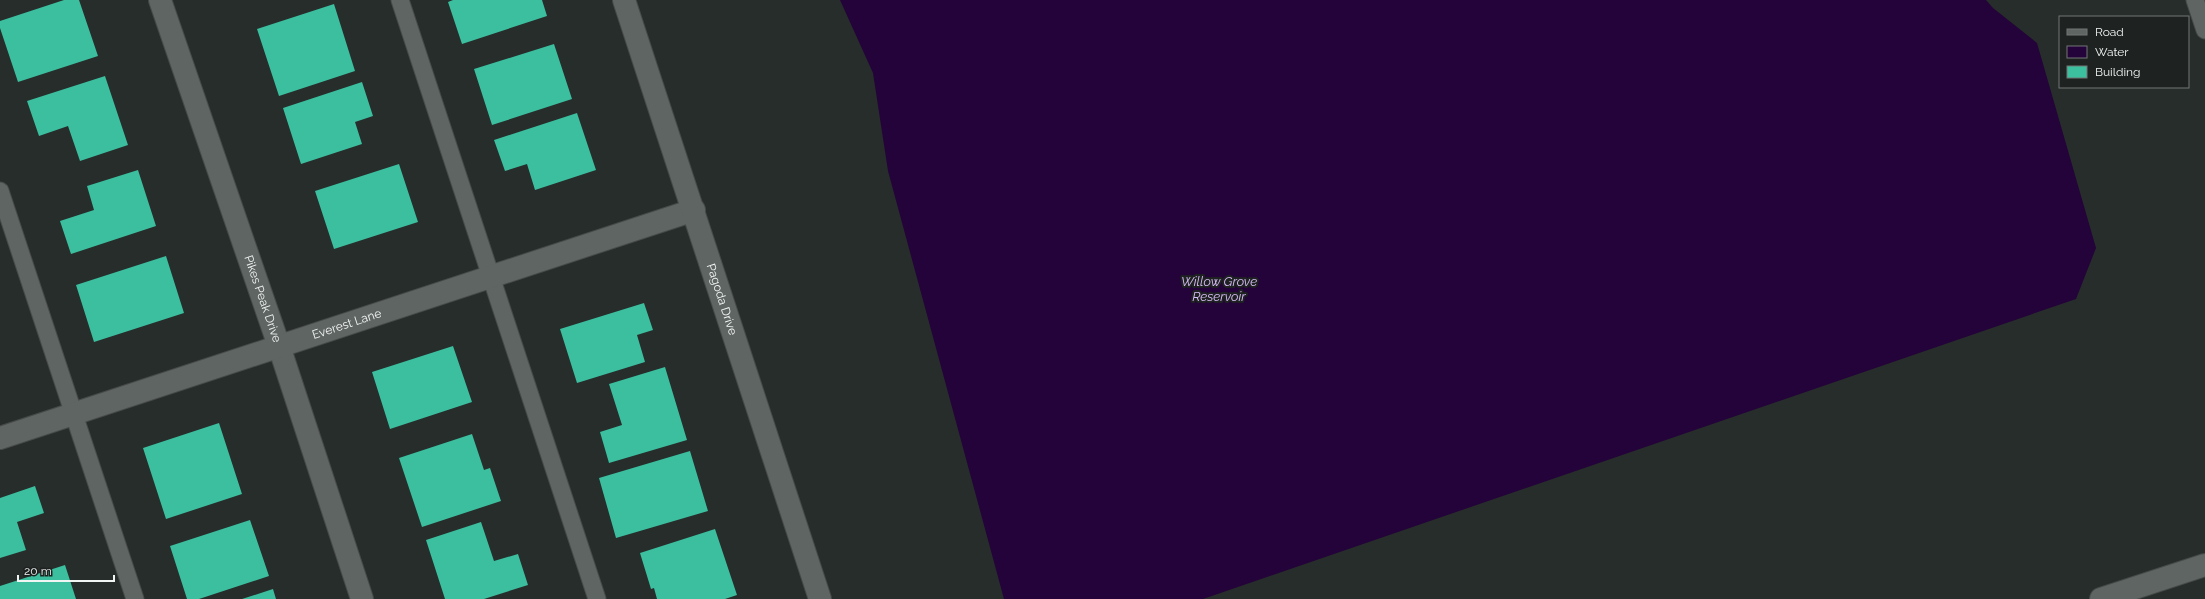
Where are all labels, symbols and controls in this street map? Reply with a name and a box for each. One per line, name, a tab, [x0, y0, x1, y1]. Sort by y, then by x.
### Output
legend	[2059, 16, 2189, 88]
text: Road	[2095, 25, 2124, 39]
text: Water	[2095, 45, 2129, 59]
text: Building	[2095, 65, 2141, 79]
street label: Pikes Peak Drive	[241, 253, 284, 344]
street label: Pagoda Drive	[704, 262, 740, 337]
water label: Willow Grove Reservoir	[1181, 274, 1257, 304]
street label: Everest Lane	[310, 306, 383, 342]
scale bar	[18, 557, 114, 583]
text: 20 m	[24, 564, 52, 578]

